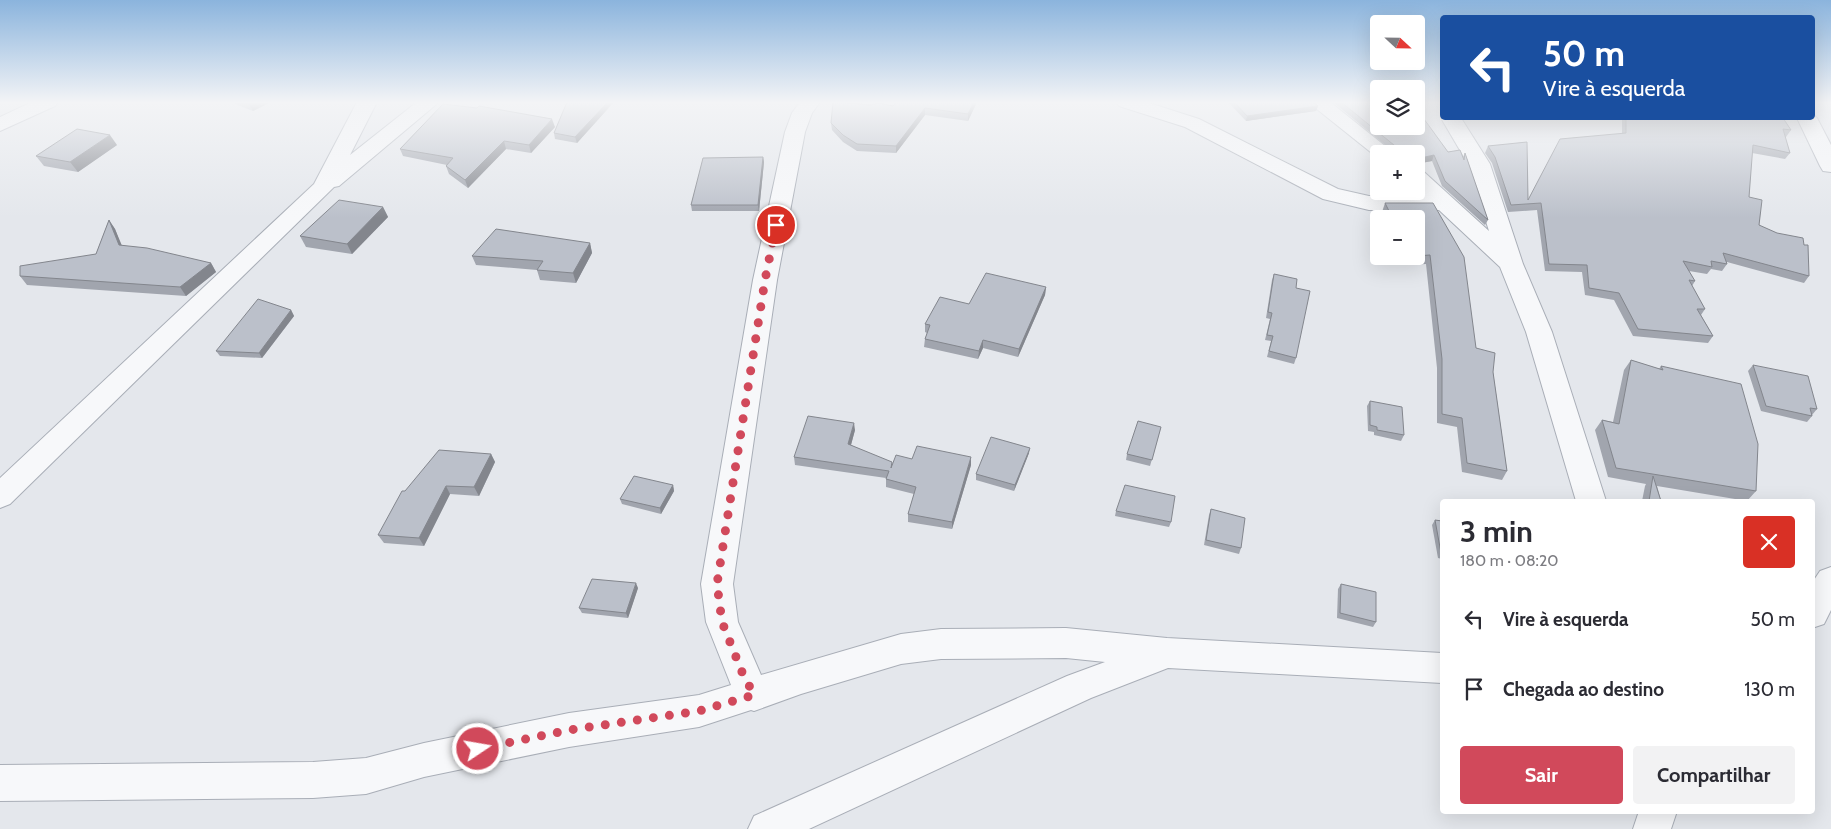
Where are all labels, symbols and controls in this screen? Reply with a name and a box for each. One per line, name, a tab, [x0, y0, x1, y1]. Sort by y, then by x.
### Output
north arrow	[1370, 15, 1425, 70]
map controls	[1370, 15, 1425, 265]
text: 50 m	[1543, 32, 1625, 75]
icon: left	[1460, 35, 1525, 100]
text: Vire à esquerda	[1543, 75, 1685, 102]
button: layers	[1370, 80, 1425, 135]
button: +	[1370, 145, 1425, 200]
pin	[755, 204, 797, 246]
button: −	[1370, 210, 1425, 265]
icon: arrive	[762, 211, 790, 239]
text: 3 min	[1460, 513, 1533, 550]
button: close	[1743, 516, 1795, 568]
text: 180 m · 08:20	[1460, 551, 1558, 570]
icon: left	[1460, 605, 1488, 633]
text: Vire à esquerda	[1503, 608, 1629, 631]
text: 50 m	[1751, 608, 1795, 631]
icon: arrive	[1460, 675, 1488, 703]
text: Chegada ao destino	[1503, 678, 1664, 701]
text: 130 m	[1744, 678, 1795, 701]
position arrow	[451, 722, 503, 774]
button: Sair	[1460, 746, 1623, 804]
button: Compartilhar	[1633, 746, 1795, 804]

